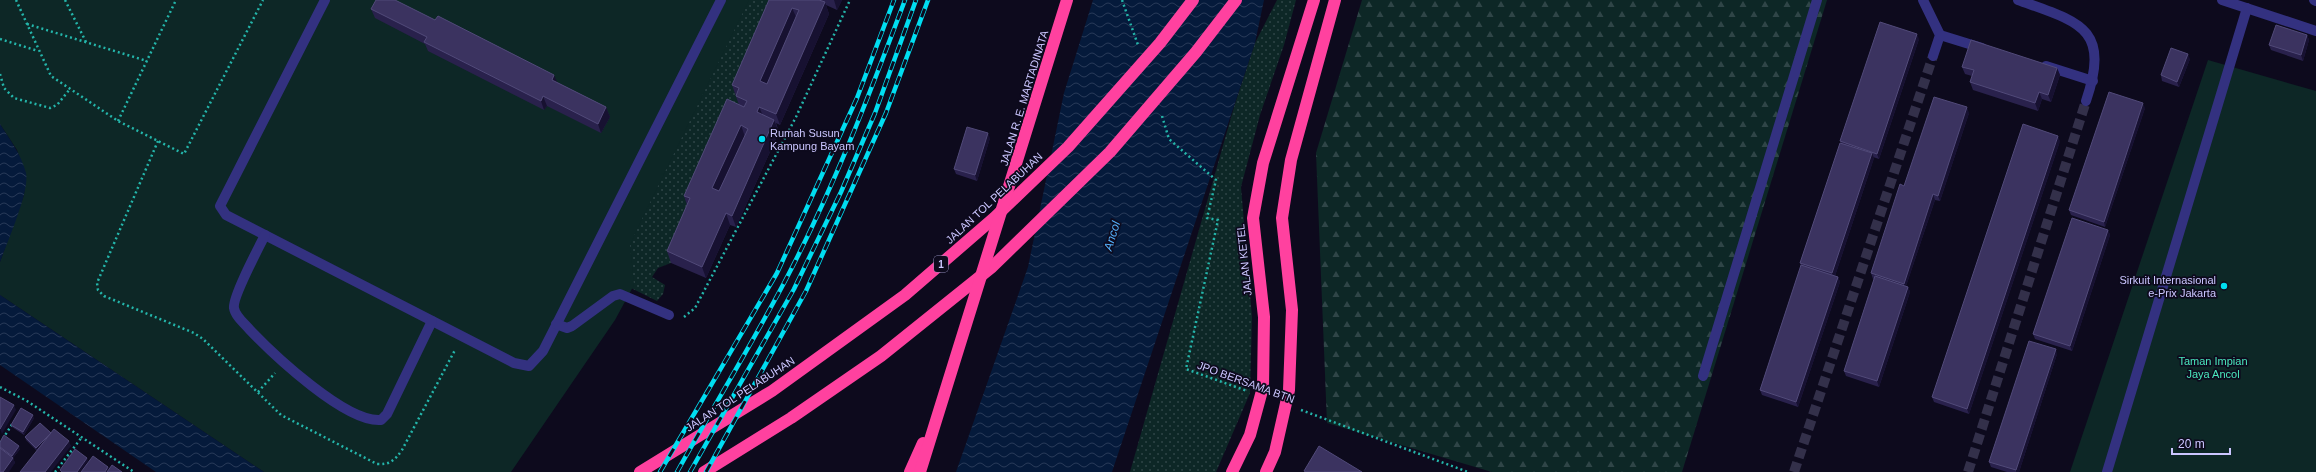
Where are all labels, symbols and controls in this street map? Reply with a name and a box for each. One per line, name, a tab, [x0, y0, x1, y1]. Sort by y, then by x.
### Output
street label: JALAN R. E. MARTADINATA	[998, 28, 1051, 167]
place label: Rumah Susun Kampung Bayam	[770, 127, 854, 152]
marker: Rumah Susun Kampung Bayam	[757, 134, 767, 144]
street label: JALAN TOL PELABUHAN	[943, 150, 1045, 246]
water label: Ancol	[1101, 219, 1123, 253]
street label: JALAN KETEL	[1234, 224, 1254, 296]
road number: 1	[934, 256, 948, 272]
place label: Sirkuit Internasional e-Prix Jakarta	[2119, 274, 2217, 299]
marker: Sirkuit Internasional e-Prix Jakarta	[2219, 281, 2229, 291]
street label: JALAN TOL PELABUHAN	[683, 354, 797, 434]
park label: Taman Impian Jaya Ancol	[2178, 355, 2248, 380]
street label: JPO BERSAMA BTN	[1196, 359, 1296, 405]
scale bar	[2172, 430, 2230, 456]
text: 20 m	[2178, 437, 2205, 451]

